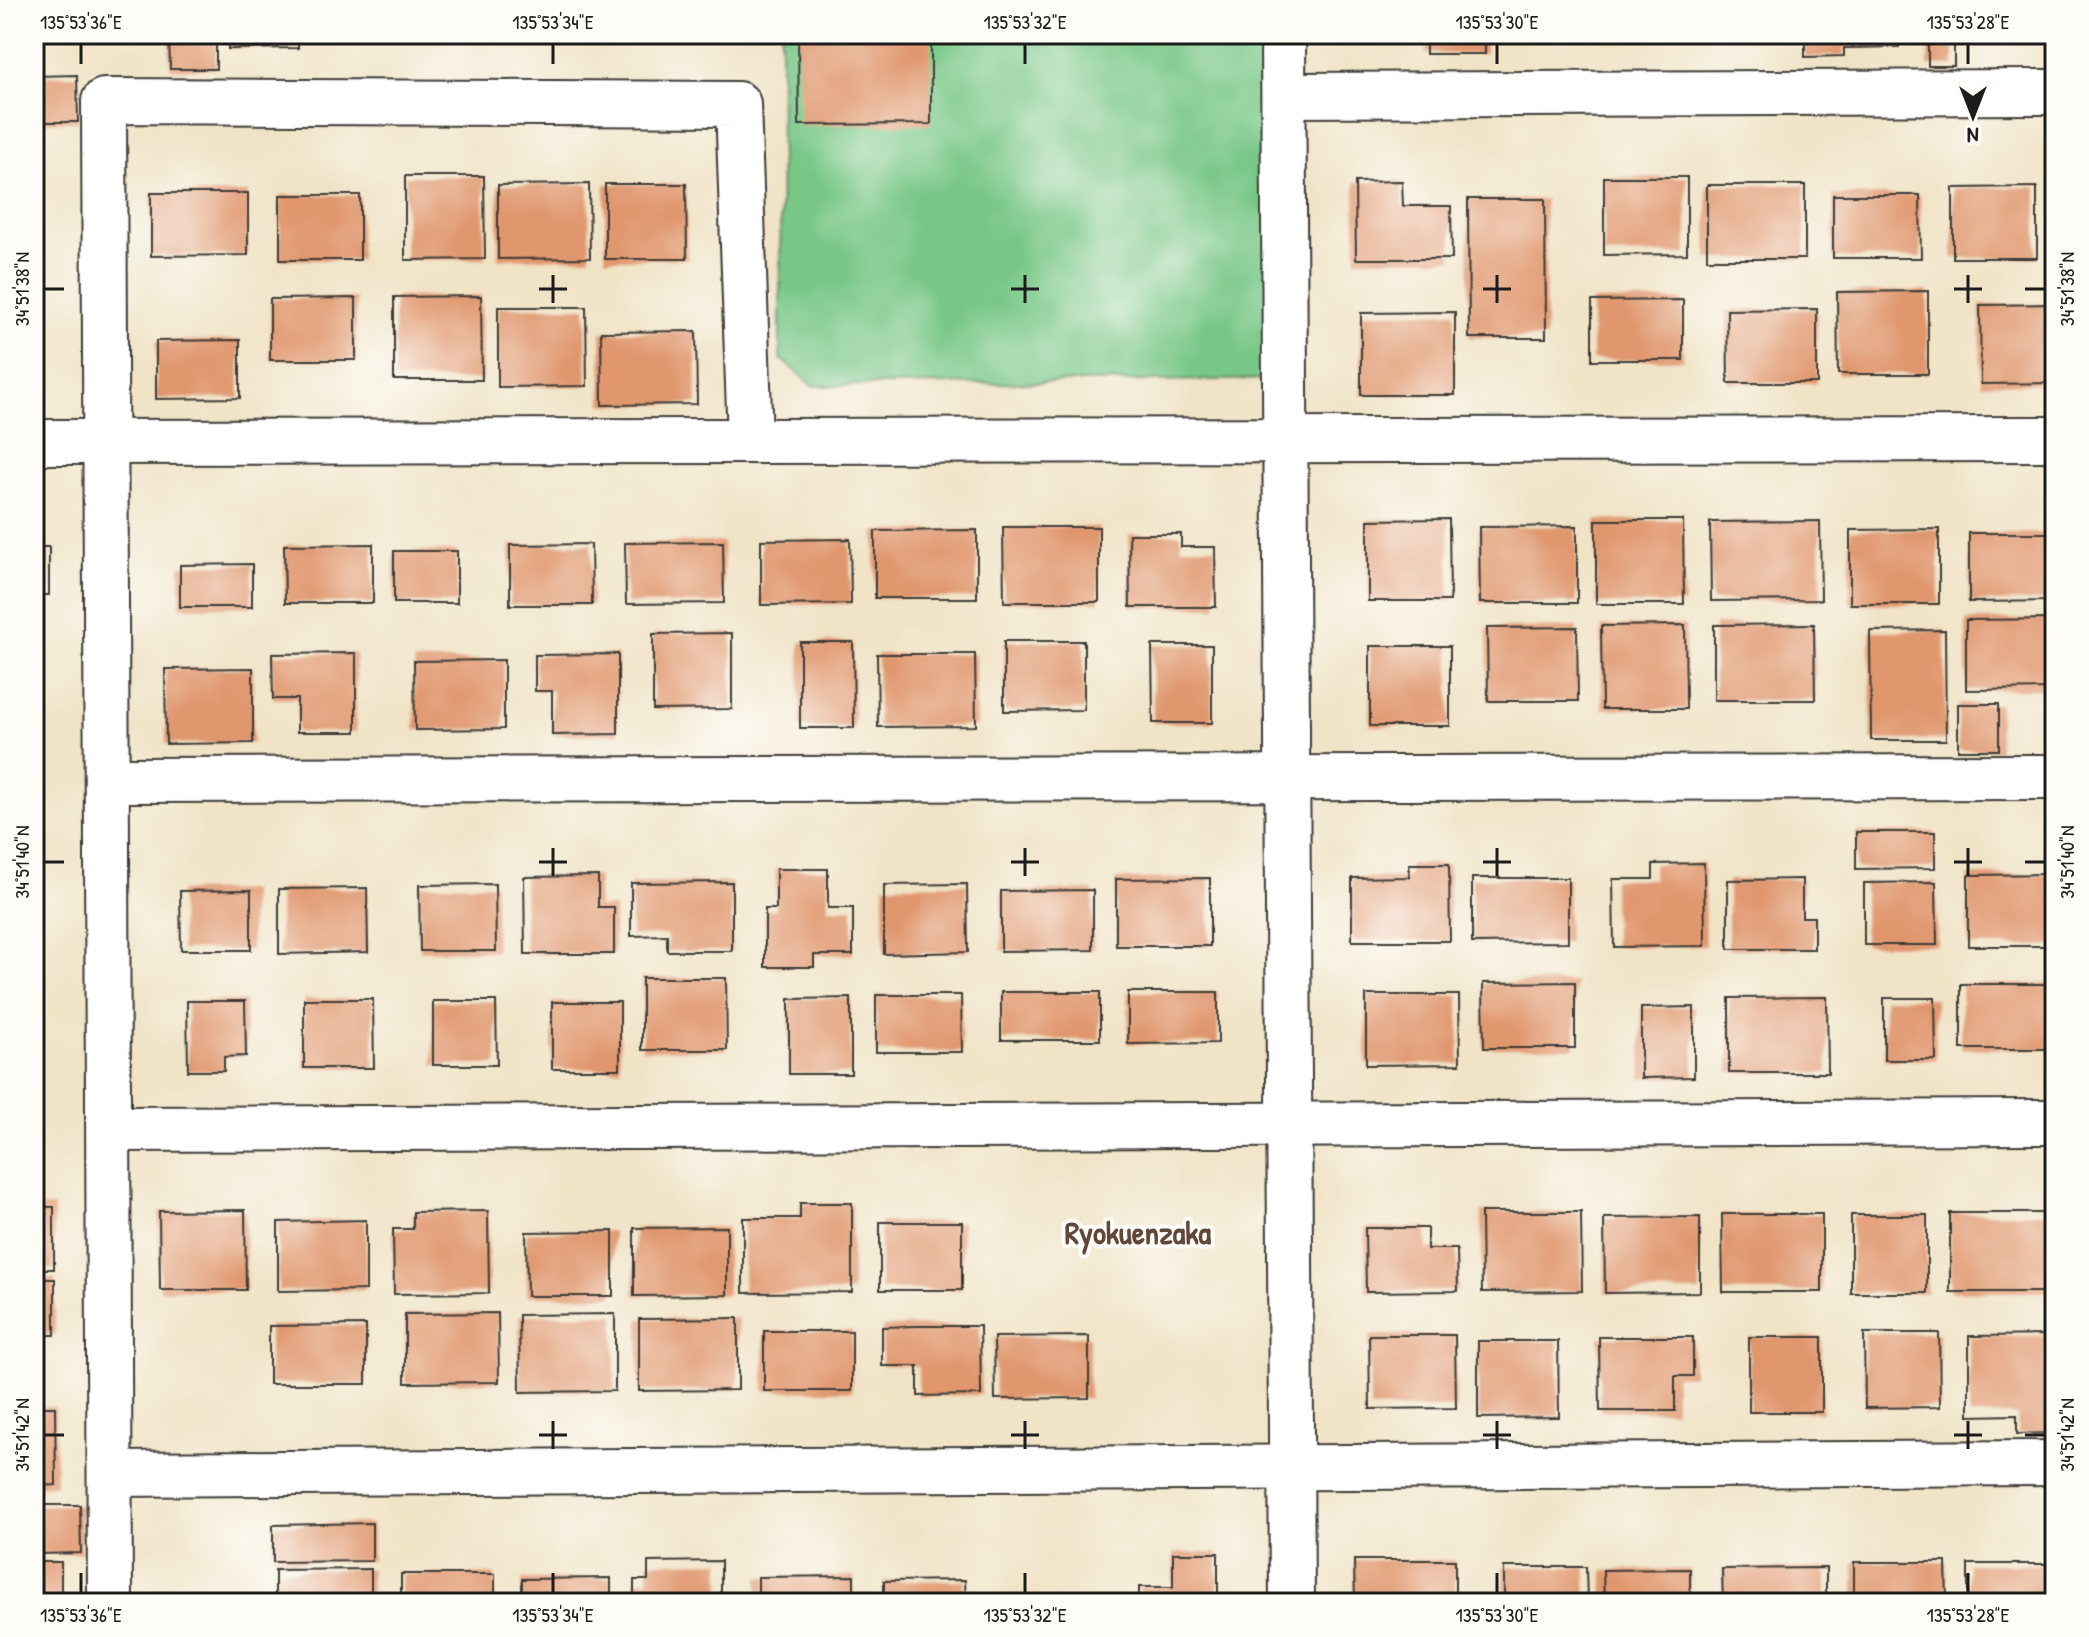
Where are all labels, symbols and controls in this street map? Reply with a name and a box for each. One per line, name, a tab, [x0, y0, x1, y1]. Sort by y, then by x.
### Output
text: 135°53'36"E	[40, 8, 122, 35]
text: 135°53'34"E	[512, 8, 594, 35]
text: 135°53'32"E	[983, 8, 1067, 35]
text: 135°53'30"E	[1456, 8, 1539, 35]
text: 135°53'28"E	[1927, 8, 2010, 35]
north arrow	[1933, 76, 2013, 156]
text: N	[1967, 121, 1979, 151]
text: 34°51'38"N	[8, 252, 35, 326]
text: 34°51'38"N	[2053, 252, 2080, 326]
text: 34°51'40"N	[8, 825, 35, 899]
text: 34°51'40"N	[2053, 825, 2080, 899]
district label: Ryokuenzaka	[1065, 1211, 1212, 1255]
text: 34°51'42"N	[8, 1398, 35, 1472]
text: 34°51'42"N	[2053, 1398, 2080, 1472]
text: 135°53'36"E	[40, 1601, 122, 1628]
text: 135°53'34"E	[512, 1601, 594, 1628]
text: 135°53'32"E	[983, 1601, 1067, 1628]
text: 135°53'30"E	[1456, 1601, 1539, 1628]
text: 135°53'28"E	[1927, 1601, 2010, 1628]

